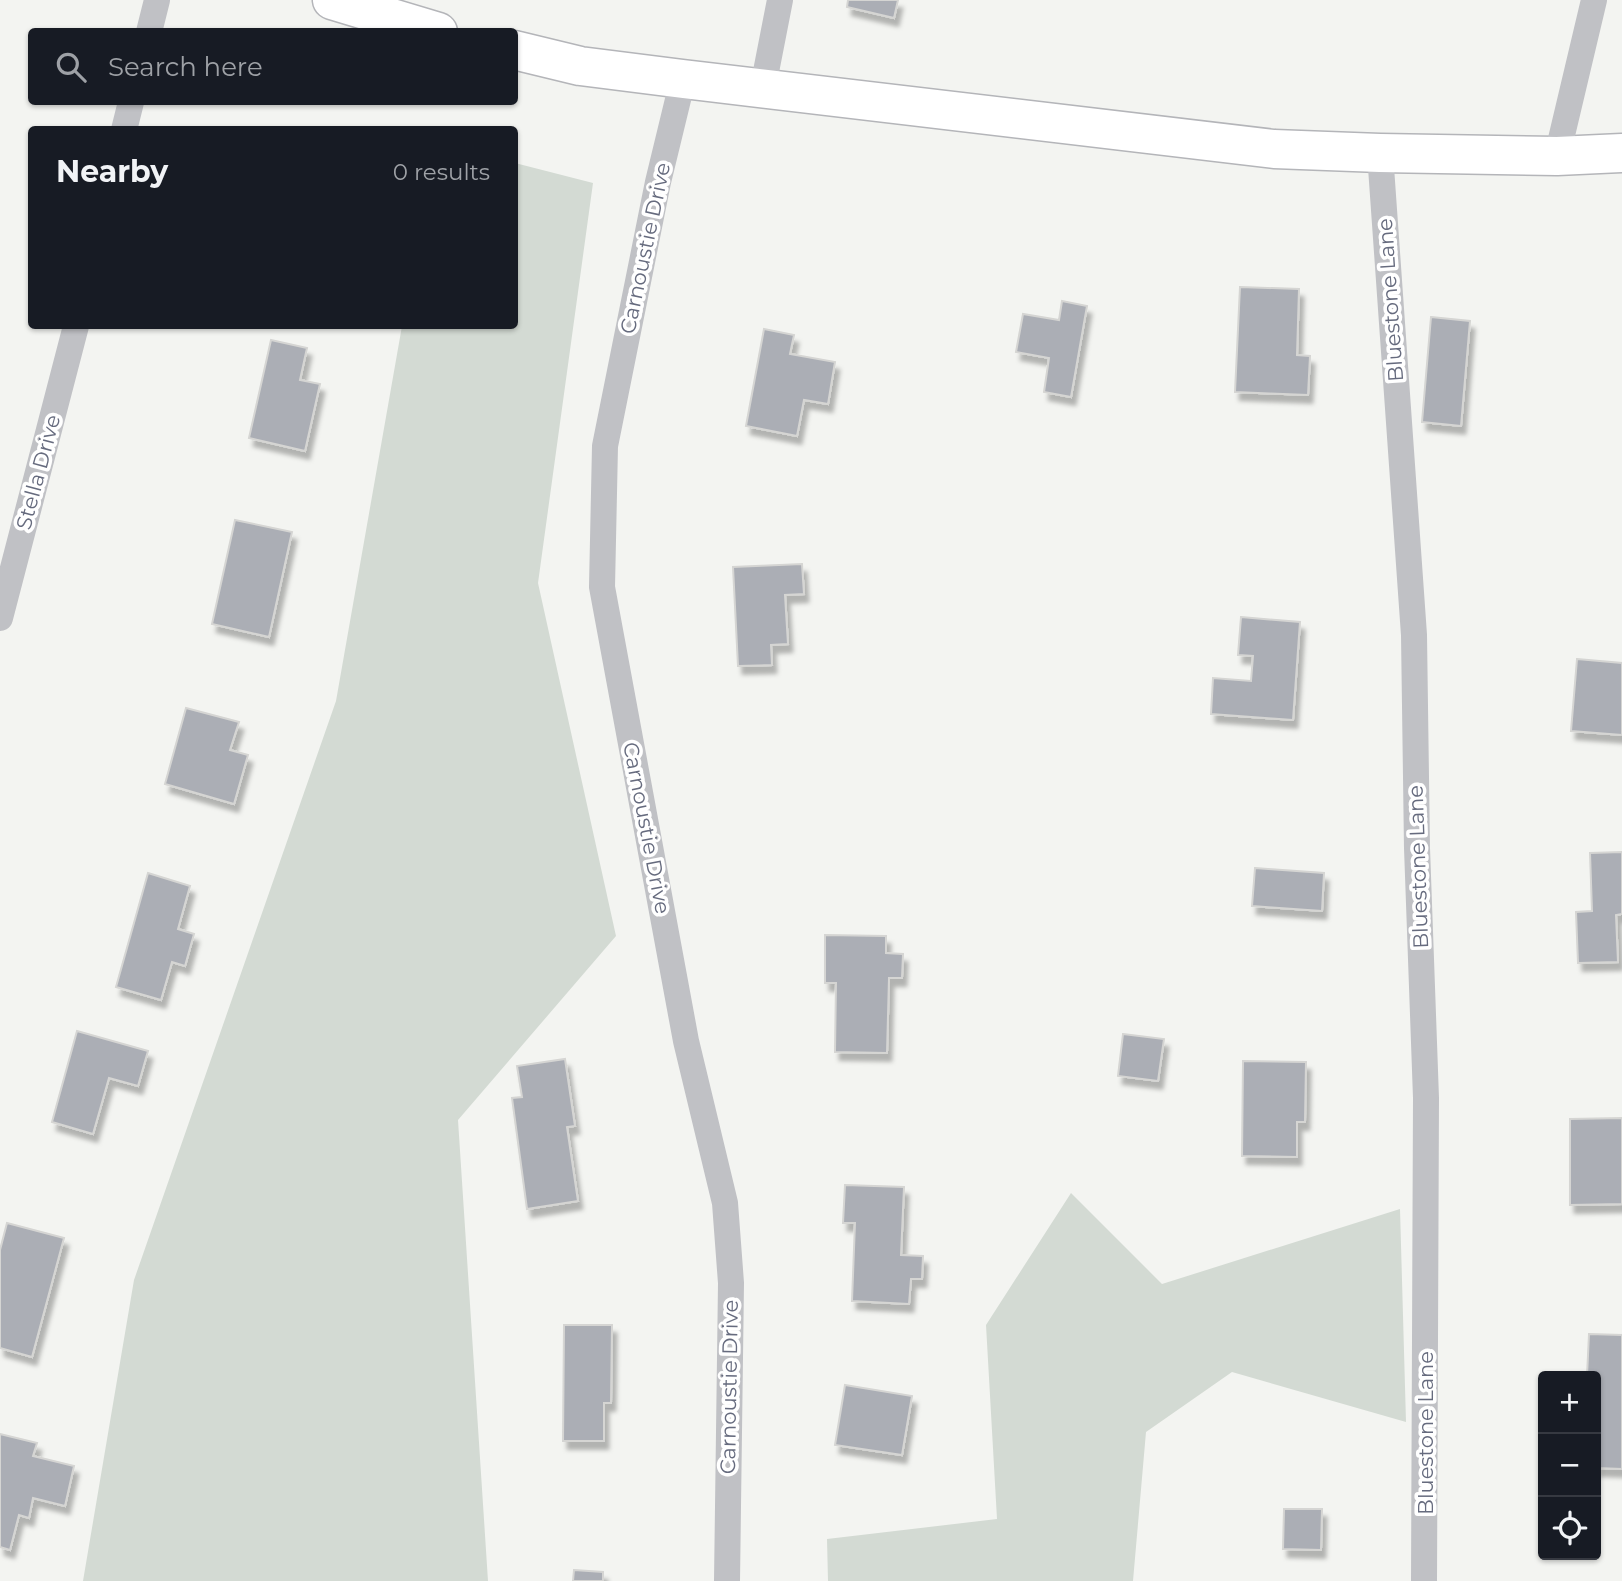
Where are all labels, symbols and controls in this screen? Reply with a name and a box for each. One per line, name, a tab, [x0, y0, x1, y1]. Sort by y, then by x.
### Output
search box	[28, 28, 518, 105]
icon: search	[52, 48, 90, 86]
text: Search here	[108, 51, 263, 83]
text: Nearby	[56, 153, 168, 190]
text: 0 results	[393, 158, 490, 186]
street label: Carnoustie Drive	[615, 160, 675, 336]
street label: Bluestone Lane	[1372, 217, 1408, 383]
street label: Stella Drive	[11, 412, 65, 532]
street label: Carnoustie Drive	[618, 740, 676, 916]
street label: Bluestone Lane	[1403, 785, 1433, 949]
street label: Carnoustie Drive	[715, 1300, 743, 1474]
street label: Bluestone Lane	[1413, 1351, 1438, 1515]
map controls	[1538, 1371, 1601, 1560]
button: +	[1538, 1371, 1601, 1434]
button: −	[1538, 1434, 1601, 1497]
button: locate	[1538, 1497, 1601, 1560]

